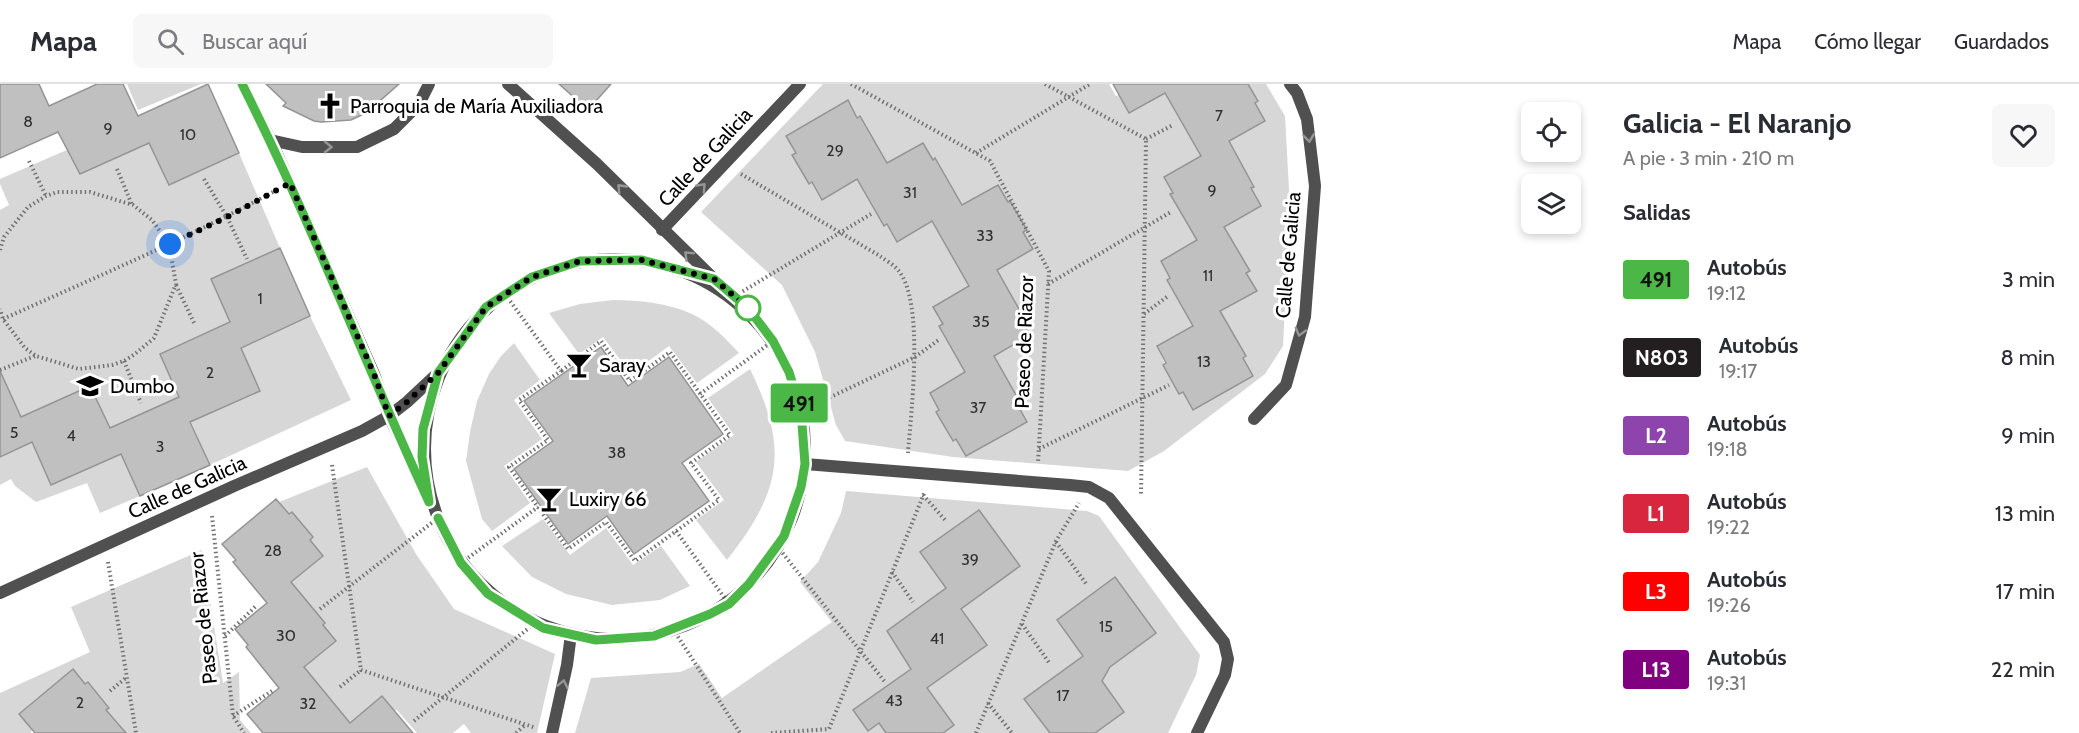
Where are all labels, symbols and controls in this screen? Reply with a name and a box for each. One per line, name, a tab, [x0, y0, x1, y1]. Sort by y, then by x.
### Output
search box	[133, 14, 553, 68]
text: Mapa	[30, 24, 97, 58]
icon: search	[154, 25, 187, 58]
text: Buscar aquí	[202, 28, 307, 55]
text: Mapa	[1733, 29, 1781, 54]
text: Cómo llegar	[1814, 29, 1921, 54]
text: Guardados	[1954, 29, 2049, 54]
church icon: Parroquia de María Auxiliadora	[315, 91, 345, 121]
place label: Parroquia de María Auxiliadora	[350, 94, 603, 118]
street label: Calle de Galicia	[653, 102, 757, 212]
map controls	[1521, 102, 1581, 234]
button: locate	[1521, 102, 1581, 162]
button: heart	[1992, 104, 2055, 167]
house number: 7	[1215, 106, 1223, 125]
text: Galicia - El Naranjo	[1623, 106, 1852, 140]
house number: 8	[23, 112, 33, 131]
house number: 9	[103, 119, 113, 138]
house number: 10	[180, 125, 196, 144]
one-way arrow	[1302, 134, 1315, 143]
one-way arrow	[324, 141, 333, 153]
house number: 29	[826, 141, 844, 160]
text: A pie · 3 min · 210 m	[1623, 146, 1794, 170]
button: layers	[1521, 174, 1581, 234]
house number: 9	[1207, 181, 1217, 200]
house number: 31	[903, 183, 917, 202]
one-way arrow	[695, 184, 706, 195]
one-way arrow	[618, 185, 629, 196]
street label: Calle de Galicia	[1271, 190, 1306, 319]
text: Salidas	[1623, 199, 1691, 226]
house number: 33	[976, 226, 994, 245]
your location	[155, 229, 185, 259]
one-way arrow	[685, 251, 696, 262]
text: Autobús	[1707, 254, 1787, 281]
house number: 11	[1203, 266, 1213, 285]
text: 3 min	[2002, 266, 2055, 293]
text: 491	[1640, 267, 1672, 292]
street label: Paseo de Riazor	[1010, 274, 1038, 409]
text: 19:12	[1707, 281, 1746, 305]
house number: 1	[257, 289, 263, 308]
unlabelled marker	[735, 295, 761, 321]
house number: 35	[972, 312, 990, 331]
one-way arrow	[1295, 327, 1308, 337]
text: Autobús	[1719, 332, 1798, 359]
text: 8 min	[2000, 344, 2055, 371]
text: N803	[1635, 345, 1689, 370]
bar icon: Saray	[564, 350, 594, 380]
house number: 13	[1197, 352, 1211, 371]
place label: Saray	[599, 353, 646, 377]
text: 19:17	[1719, 359, 1757, 383]
house number: 2	[206, 363, 214, 382]
school or university icon: Dumbo	[75, 371, 105, 401]
place label: Dumbo	[110, 374, 175, 398]
line badge: 491	[764, 384, 834, 422]
text: 491	[783, 391, 815, 416]
house number: 37	[970, 398, 986, 417]
text: Autobús	[1707, 410, 1787, 437]
text: 9 min	[2001, 422, 2055, 449]
house number: 5	[10, 423, 18, 442]
text: L2	[1645, 423, 1667, 448]
house number: 4	[66, 426, 76, 445]
house number: 3	[156, 437, 164, 456]
text: 19:18	[1707, 437, 1748, 461]
house number: 38	[608, 443, 626, 462]
street label: Calle de Galicia	[124, 450, 250, 524]
bar icon: Luxiry 66	[534, 484, 564, 514]
place label: Luxiry 66	[569, 487, 647, 511]
text: Autobús	[1707, 488, 1787, 515]
text: 13 min	[1995, 500, 2055, 527]
text: L1	[1647, 501, 1665, 526]
text: 19:22	[1707, 515, 1750, 539]
house number: 28	[264, 541, 282, 560]
street label: Paseo de Riazor	[184, 550, 222, 685]
house number: 39	[961, 550, 979, 569]
text: Autobús	[1707, 566, 1787, 593]
text: 17 min	[1996, 578, 2055, 605]
text: L3	[1645, 579, 1667, 604]
text: 19:26	[1707, 593, 1751, 617]
house number: 15	[1099, 617, 1113, 636]
house number: 30	[276, 626, 296, 645]
house number: 41	[930, 629, 944, 648]
text: Autobús	[1707, 644, 1787, 671]
text: 22 min	[1991, 656, 2055, 683]
text: L13	[1641, 657, 1671, 682]
text: 19:31	[1707, 671, 1746, 695]
one-way arrow	[556, 679, 569, 689]
house number: 17	[1056, 686, 1070, 705]
house number: 43	[885, 691, 903, 710]
house number: 2	[76, 693, 84, 712]
house number: 32	[299, 694, 317, 713]

